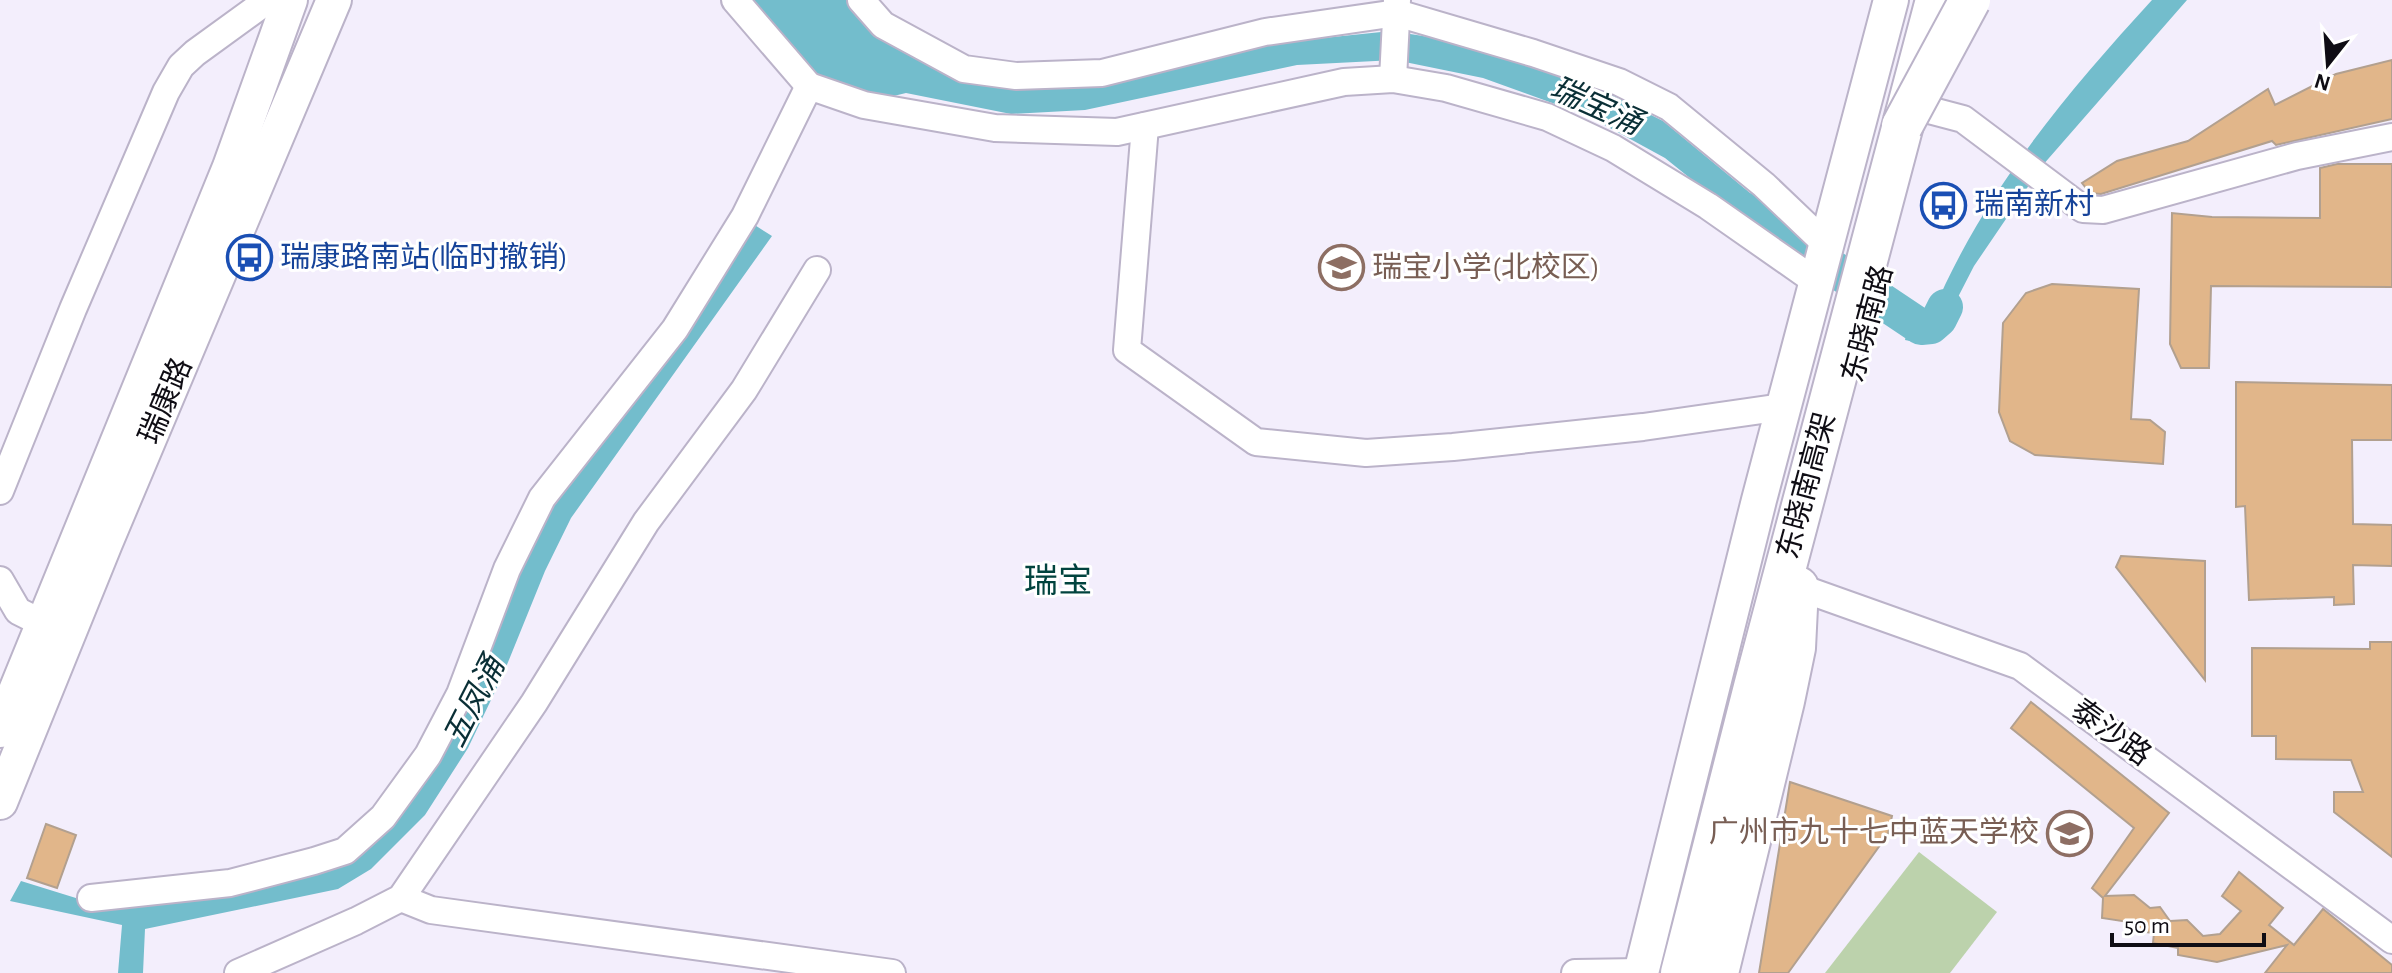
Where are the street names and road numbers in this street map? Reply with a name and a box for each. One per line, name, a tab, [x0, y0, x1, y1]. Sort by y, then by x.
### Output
street label: 东晓南路	[1836, 262, 1898, 386]
street label: 瑞康路	[133, 353, 197, 448]
street label: 东晓南高架	[1771, 409, 1841, 562]
street label: 泰沙路	[2066, 693, 2157, 772]

